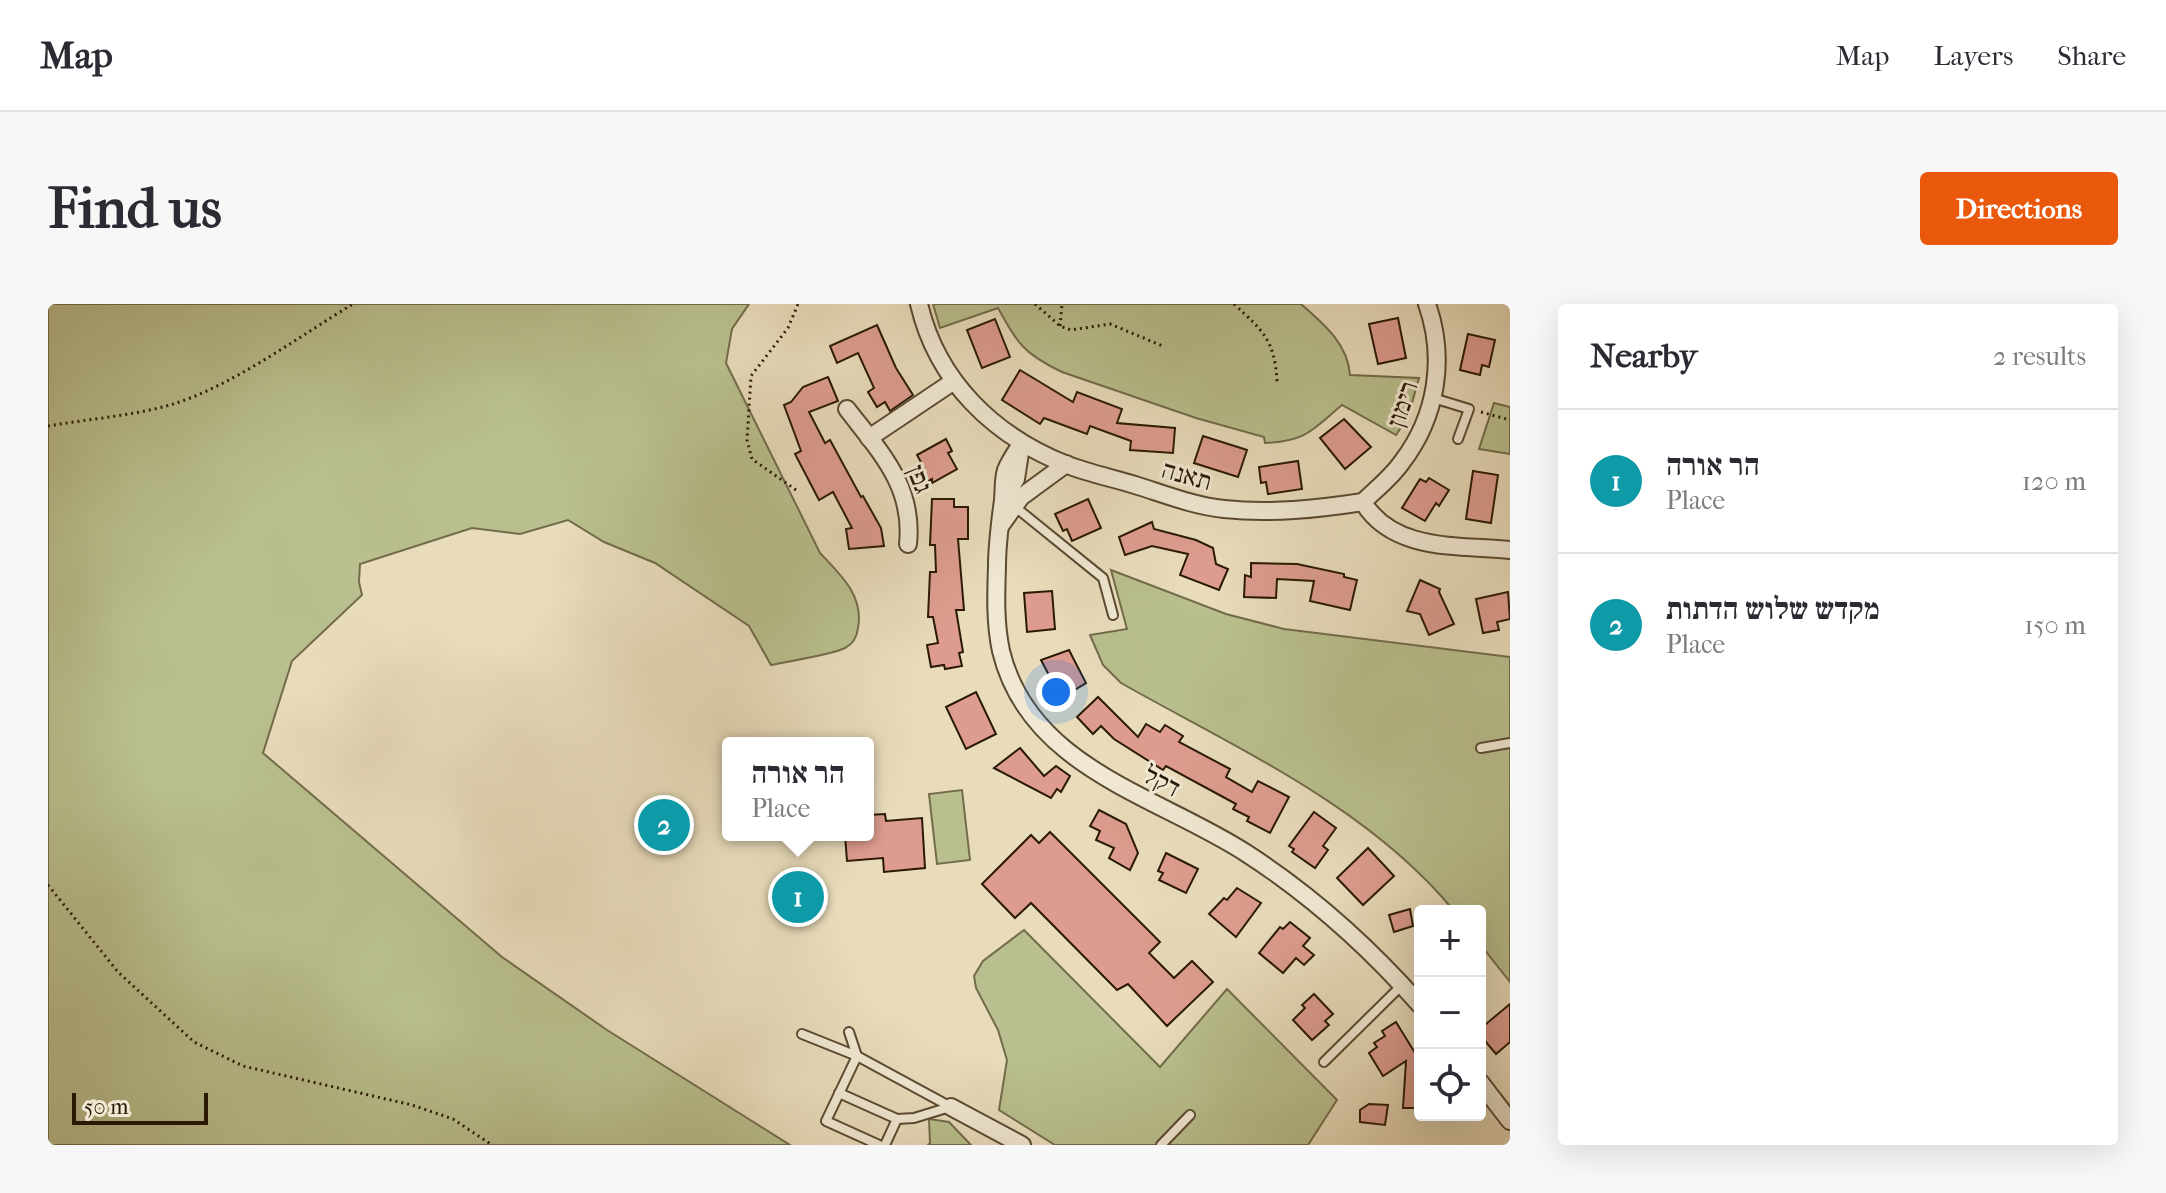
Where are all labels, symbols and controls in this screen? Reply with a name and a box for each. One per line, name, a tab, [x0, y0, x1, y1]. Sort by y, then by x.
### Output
text: Map	[40, 33, 113, 78]
text: Map	[1836, 39, 1889, 72]
text: Layers	[1933, 39, 2013, 72]
text: Share	[2057, 39, 2126, 72]
button: Directions	[1920, 172, 2118, 245]
text: Find us	[48, 176, 222, 241]
text: Nearby	[1590, 336, 1697, 376]
text: 2 results	[1993, 341, 2086, 372]
street label: רימון	[1380, 377, 1425, 431]
text: הר אורה	[1666, 448, 1760, 483]
street label: תאנה	[1158, 454, 1216, 497]
street label: גפן	[900, 460, 939, 498]
text: 1	[1611, 466, 1621, 497]
text: 120 m	[2022, 466, 2086, 497]
text: Place	[1666, 485, 1725, 516]
text: מקדש שלוש הדתות	[1666, 592, 1880, 627]
text: 2	[1609, 610, 1623, 641]
text: 150 m	[2024, 610, 2086, 641]
text: Place	[1666, 629, 1725, 660]
your location	[1036, 672, 1076, 712]
popup	[722, 737, 874, 841]
text: הר אורה	[751, 756, 845, 791]
street label: דקל	[1138, 759, 1185, 804]
text: Place	[751, 793, 810, 824]
pin: 2	[638, 795, 690, 855]
pin: 1	[772, 867, 824, 927]
map controls	[1414, 905, 1486, 1121]
button: +	[1414, 905, 1486, 977]
button: −	[1414, 977, 1486, 1049]
button: locate	[1414, 1049, 1486, 1121]
scale bar	[72, 1089, 208, 1125]
text: 50 m	[84, 1094, 129, 1120]

